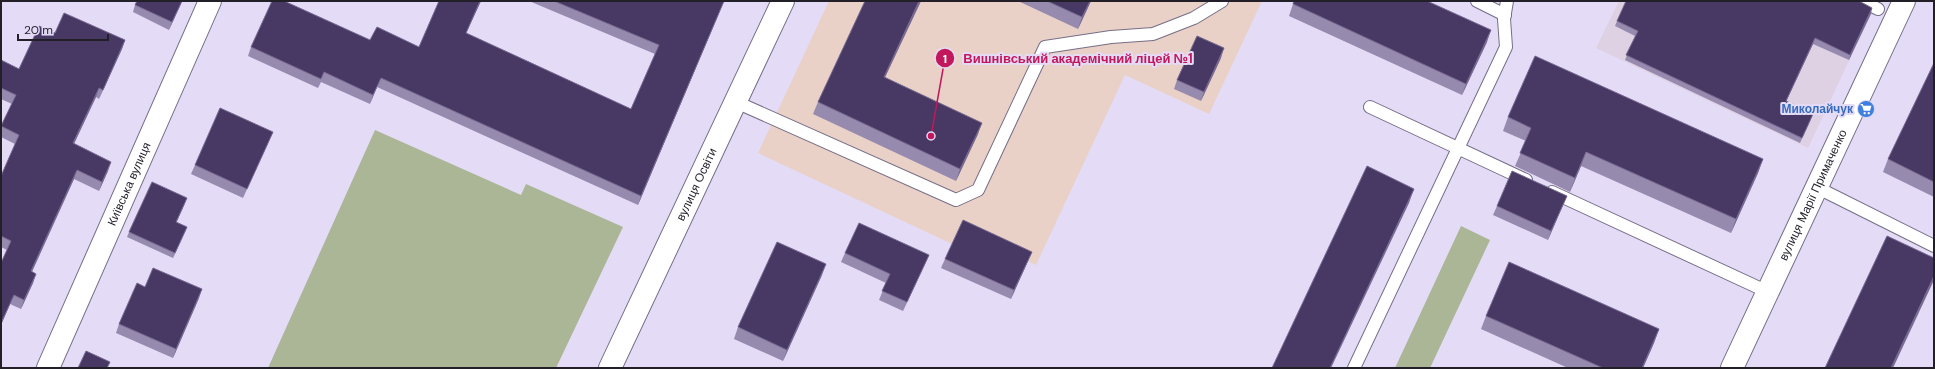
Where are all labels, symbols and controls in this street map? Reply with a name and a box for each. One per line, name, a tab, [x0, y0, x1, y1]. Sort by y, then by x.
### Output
scale bar	[18, 16, 108, 42]
text: 20 m	[24, 22, 53, 38]
callout: Вишнівський академічний ліцей №1	[935, 46, 1201, 71]
text: Вишнівський академічний ліцей №1	[963, 50, 1193, 67]
text: 1	[943, 51, 947, 67]
supermarket icon: Миколайчук	[1856, 99, 1876, 119]
place label: Миколайчук	[1781, 101, 1854, 117]
street label: вулиця Марії Примаченко	[1775, 127, 1851, 263]
street label: Київська вулиця	[104, 140, 155, 228]
street label: вулиця Освіти	[673, 145, 721, 223]

